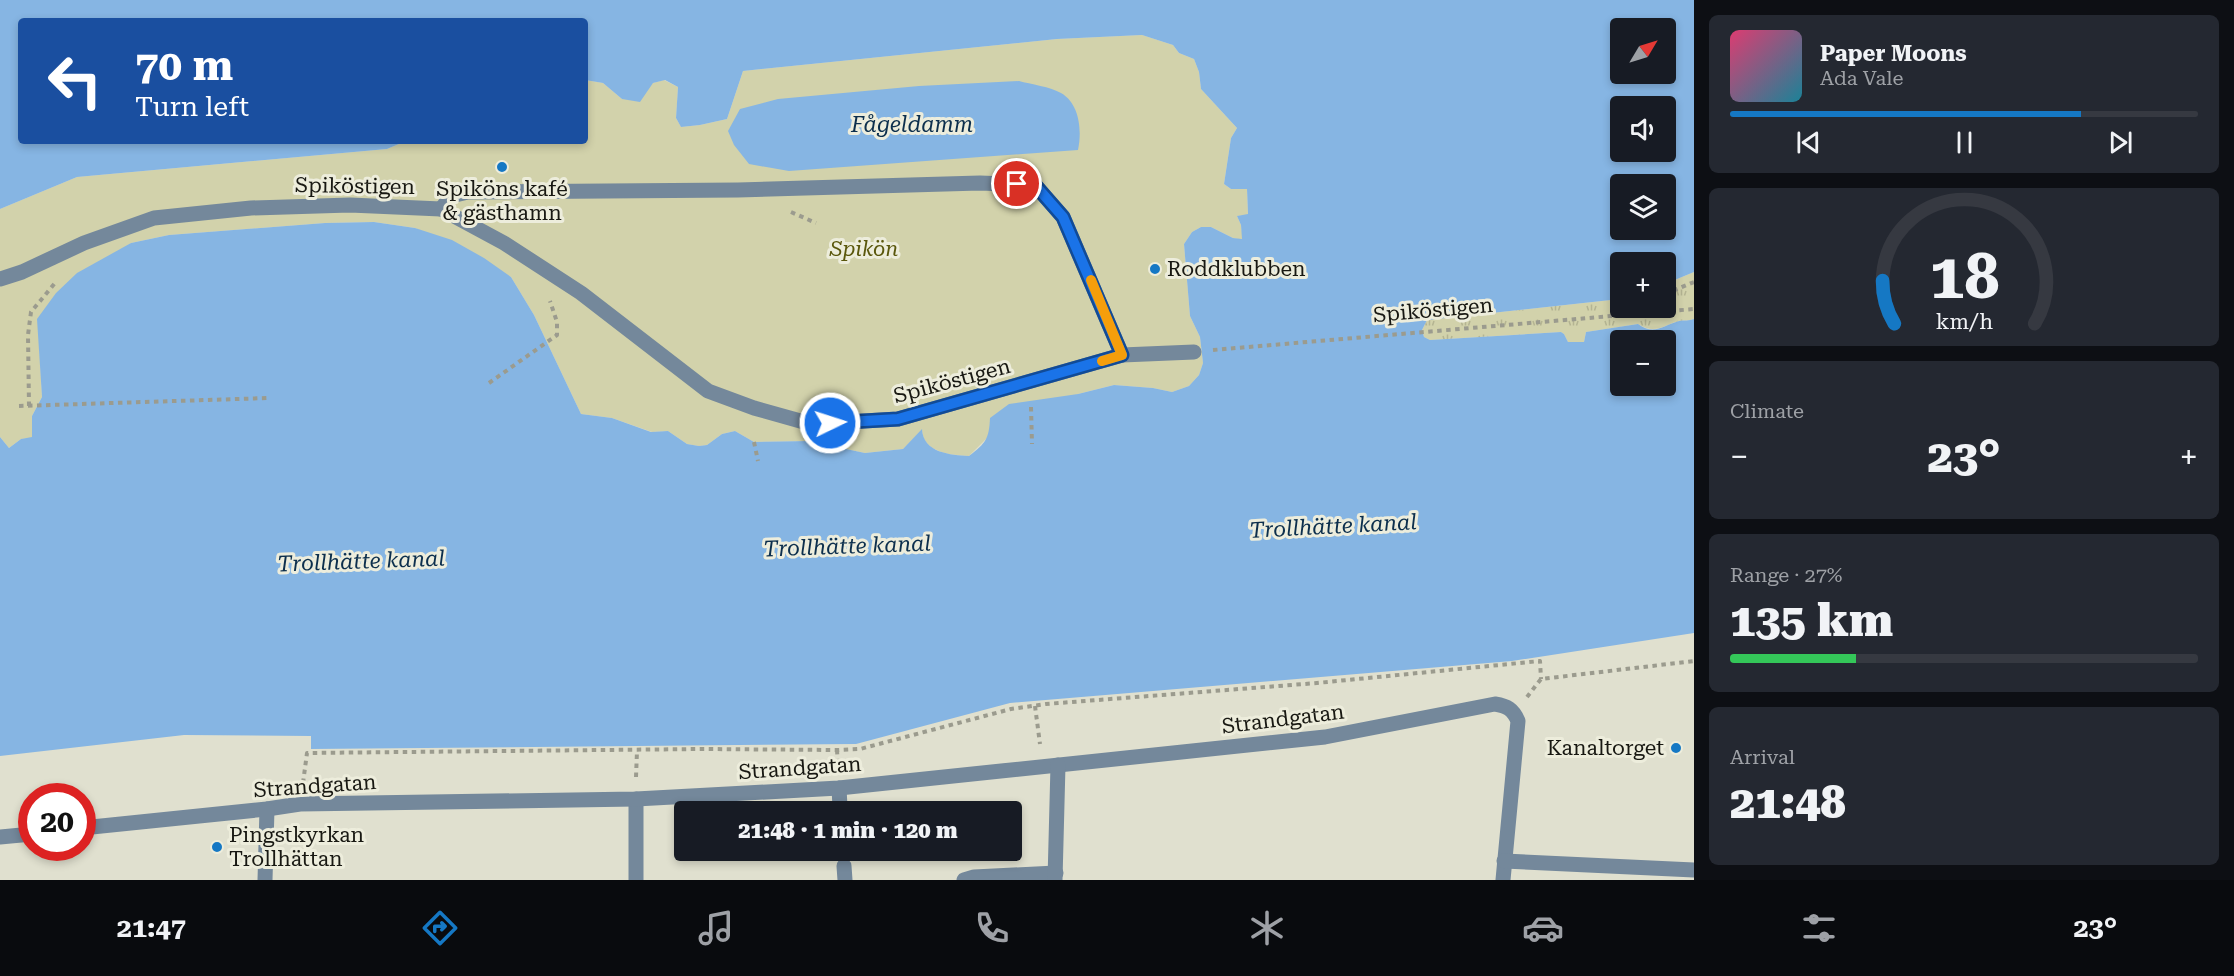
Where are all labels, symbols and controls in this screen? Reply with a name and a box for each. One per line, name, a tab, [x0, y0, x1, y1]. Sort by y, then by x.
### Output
north arrow	[1610, 18, 1676, 84]
map controls	[1610, 18, 1676, 396]
text: 70 m	[135, 41, 233, 90]
text: Paper Moons	[1820, 41, 1967, 66]
icon: left	[36, 42, 114, 120]
text: Ada Vale	[1820, 66, 1903, 90]
text: Turn left	[135, 91, 249, 123]
button: sound	[1610, 96, 1676, 162]
water label: Fågeldamm	[850, 112, 973, 137]
icon: previous	[1792, 126, 1825, 159]
icon: pause	[1948, 126, 1981, 159]
icon: next	[2104, 126, 2137, 159]
pin	[991, 158, 1042, 209]
marker: Spiköns kafé & gästhamn	[495, 160, 509, 174]
icon: arrive	[1000, 167, 1033, 200]
street label: Spiköstigen	[295, 173, 416, 199]
button: layers	[1610, 174, 1676, 240]
place label: Spiköns kafé & gästhamn	[436, 177, 568, 225]
park label: Spikön	[829, 237, 898, 261]
text: 18	[1929, 240, 1999, 313]
button: +	[1610, 252, 1676, 318]
place label: Roddklubben	[1167, 257, 1306, 281]
marker: Roddklubben	[1148, 262, 1162, 276]
street label: Spiköstigen	[1372, 293, 1494, 327]
text: km/h	[1935, 309, 1993, 334]
button: −	[1610, 330, 1676, 396]
street label: Spiköstigen	[891, 354, 1014, 408]
position arrow	[798, 391, 862, 455]
text: Climate	[1730, 399, 1804, 423]
text: 23°	[1928, 430, 2001, 483]
text: −	[1730, 437, 1748, 476]
text: +	[2180, 437, 2198, 476]
water label: Trollhätte kanal	[1249, 509, 1417, 543]
water label: Trollhätte kanal	[763, 531, 931, 561]
water label: Trollhätte kanal	[277, 546, 445, 576]
text: Range · 27%	[1730, 563, 1842, 587]
text: 135 km	[1730, 594, 1893, 647]
street label: Strandgatan	[1220, 700, 1346, 738]
place label: Kanaltorget	[1547, 736, 1664, 760]
marker: Kanaltorget	[1669, 741, 1683, 755]
text: Arrival	[1730, 745, 1795, 769]
street label: Strandgatan	[738, 752, 863, 784]
street label: Strandgatan	[253, 770, 378, 802]
text: 21:48	[1730, 776, 1846, 829]
speed limit sign: 20	[18, 783, 96, 861]
text: 21:48 · 1 min · 120 m	[738, 818, 958, 843]
place label: Pingstkyrkan Trollhättan	[229, 823, 365, 871]
marker: Pingstkyrkan Trollhättan	[210, 840, 224, 854]
icon: directions	[419, 907, 461, 949]
icon: music	[695, 907, 737, 949]
icon: phone	[971, 907, 1013, 949]
icon: climate	[1246, 907, 1288, 949]
icon: car	[1522, 907, 1564, 949]
icon: filters	[1798, 907, 1840, 949]
text: 21:47	[117, 912, 186, 944]
text: 23°	[2073, 912, 2117, 944]

